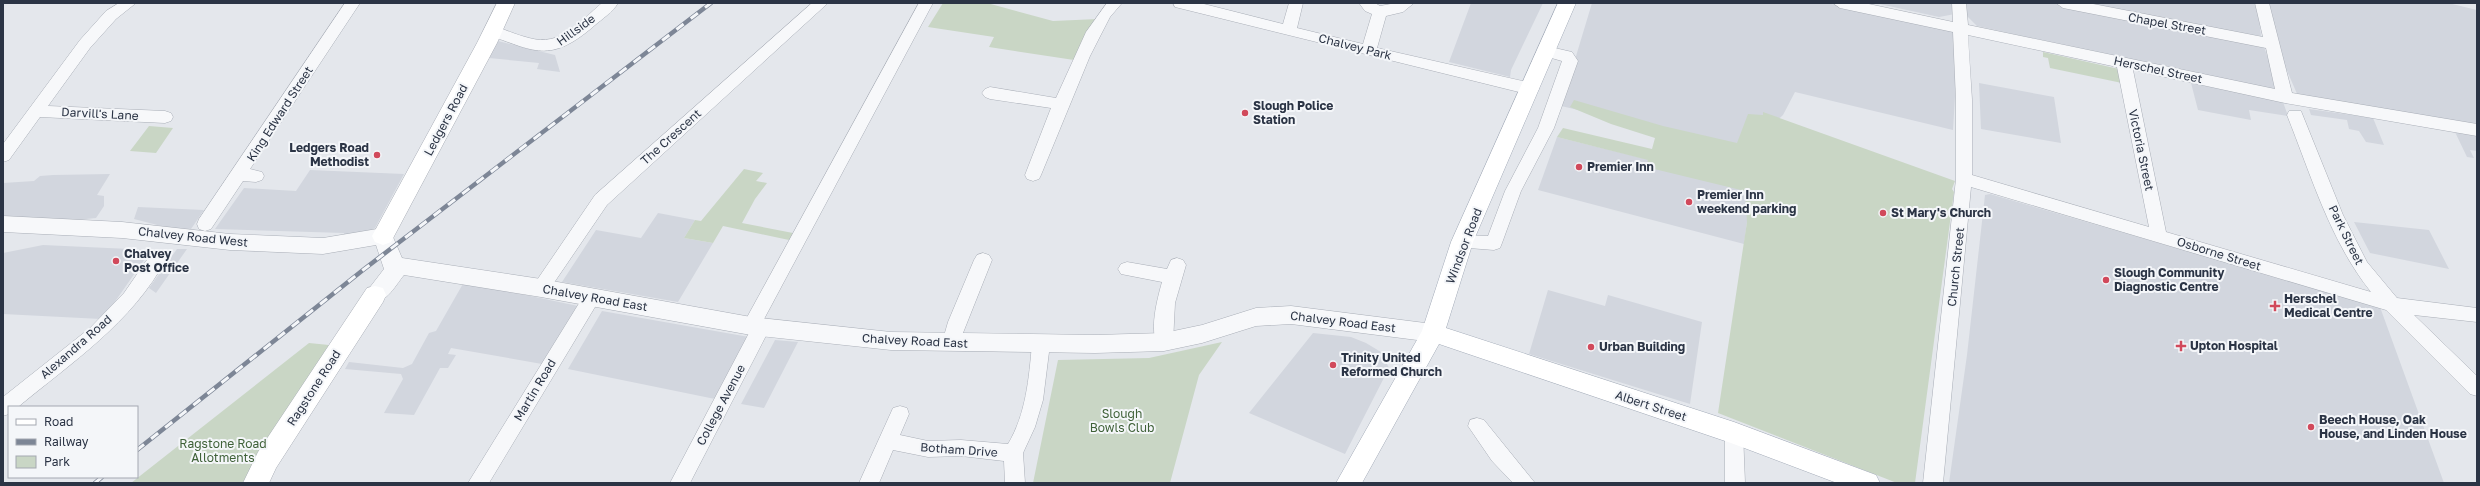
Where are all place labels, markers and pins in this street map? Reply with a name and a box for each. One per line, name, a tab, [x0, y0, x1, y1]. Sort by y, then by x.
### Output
place label: Slough Police Station	[1253, 98, 1333, 127]
marker: Slough Police Station	[1240, 108, 1250, 118]
place label: Ledgers Road Methodist	[289, 140, 369, 169]
marker: Ledgers Road Methodist	[372, 150, 382, 160]
place label: Premier Inn	[1587, 159, 1654, 174]
marker: Premier Inn	[1574, 162, 1584, 172]
place label: Premier Inn weekend parking	[1697, 187, 1796, 216]
marker: Premier Inn weekend parking	[1684, 197, 1694, 207]
place label: St Mary's Church	[1891, 205, 1991, 220]
marker: St Mary's Church	[1878, 208, 1888, 218]
place label: Chalvey Post Office	[124, 246, 189, 275]
marker: Chalvey Post Office	[111, 256, 121, 266]
place label: Slough Community Diagnostic Centre	[2114, 265, 2225, 294]
marker: Slough Community Diagnostic Centre	[2101, 275, 2111, 285]
place label: Herschel Medical Centre	[2284, 291, 2373, 320]
marker: Herschel Medical Centre	[2269, 300, 2281, 312]
place label: Upton Hospital	[2190, 338, 2278, 353]
place label: Urban Building	[1599, 339, 1685, 354]
marker: Upton Hospital	[2175, 340, 2187, 352]
marker: Urban Building	[1586, 342, 1596, 352]
place label: Trinity United Reformed Church	[1341, 350, 1442, 379]
marker: Trinity United Reformed Church	[1328, 360, 1338, 370]
place label: Beech House, Oak House, and Linden House	[2319, 412, 2467, 441]
marker: Beech House, Oak House, and Linden House	[2306, 422, 2316, 432]

